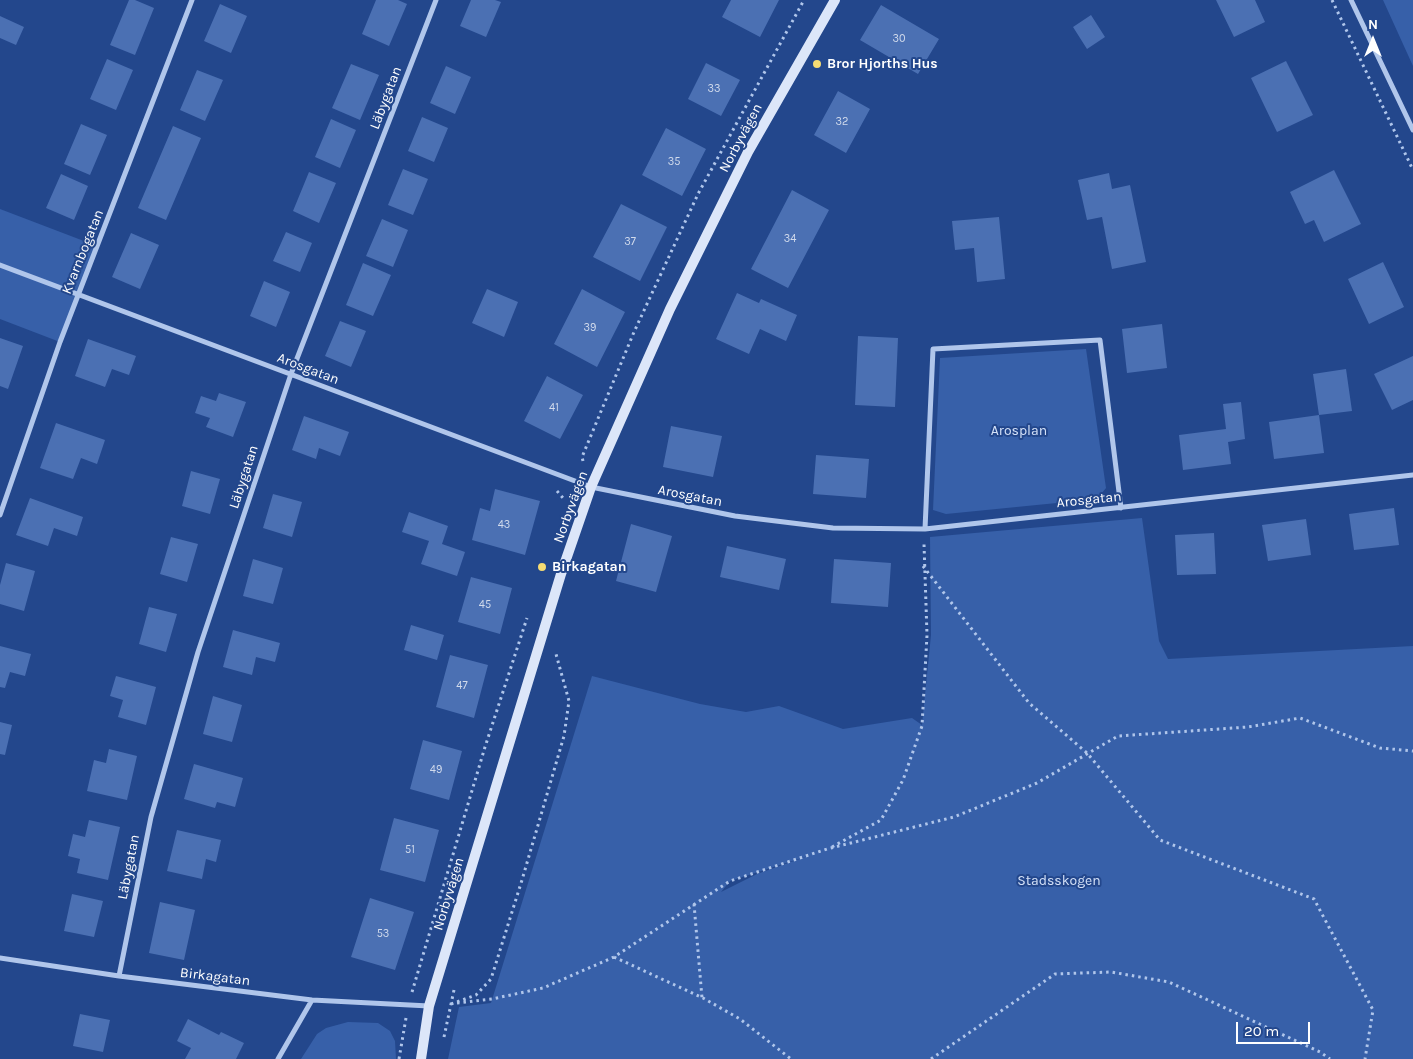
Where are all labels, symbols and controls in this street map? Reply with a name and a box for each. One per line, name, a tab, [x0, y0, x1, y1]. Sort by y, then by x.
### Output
north arrow	[1348, 15, 1398, 65]
text: N	[1368, 16, 1378, 33]
house number: 30	[892, 32, 906, 46]
place label: Bror Hjorths Hus	[827, 56, 938, 72]
marker: Bror Hjorths Hus	[811, 58, 823, 70]
street label: Läbygatan	[366, 64, 406, 132]
house number: 33	[708, 82, 720, 96]
street label: Norbyvägen	[716, 101, 766, 175]
house number: 32	[836, 115, 848, 129]
house number: 35	[668, 155, 680, 169]
street label: Kvarnbogatan	[58, 207, 108, 297]
house number: 34	[784, 232, 796, 246]
house number: 37	[624, 235, 636, 249]
house number: 39	[584, 321, 596, 335]
street label: Arosgatan	[275, 349, 341, 389]
house number: 41	[549, 401, 559, 415]
park label: Arosplan	[991, 423, 1047, 439]
street label: Läbygatan	[226, 443, 262, 511]
street label: Norbyvägen	[550, 469, 592, 545]
street label: Arosgatan	[656, 482, 724, 510]
street label: Arosgatan	[1056, 488, 1122, 512]
house number: 43	[498, 518, 510, 532]
place label: Birkagatan	[552, 559, 626, 575]
marker: Birkagatan	[536, 561, 548, 573]
house number: 45	[479, 598, 491, 612]
house number: 47	[456, 679, 468, 693]
house number: 49	[430, 763, 442, 777]
street label: Läbygatan	[114, 833, 144, 901]
house number: 51	[405, 843, 415, 857]
street label: Norbyvägen	[430, 855, 468, 933]
park label: Stadsskogen	[1017, 873, 1101, 889]
house number: 53	[377, 927, 389, 941]
street label: Birkagatan	[179, 964, 251, 990]
scale bar	[1238, 1012, 1312, 1044]
text: 20 m	[1244, 1022, 1279, 1040]

